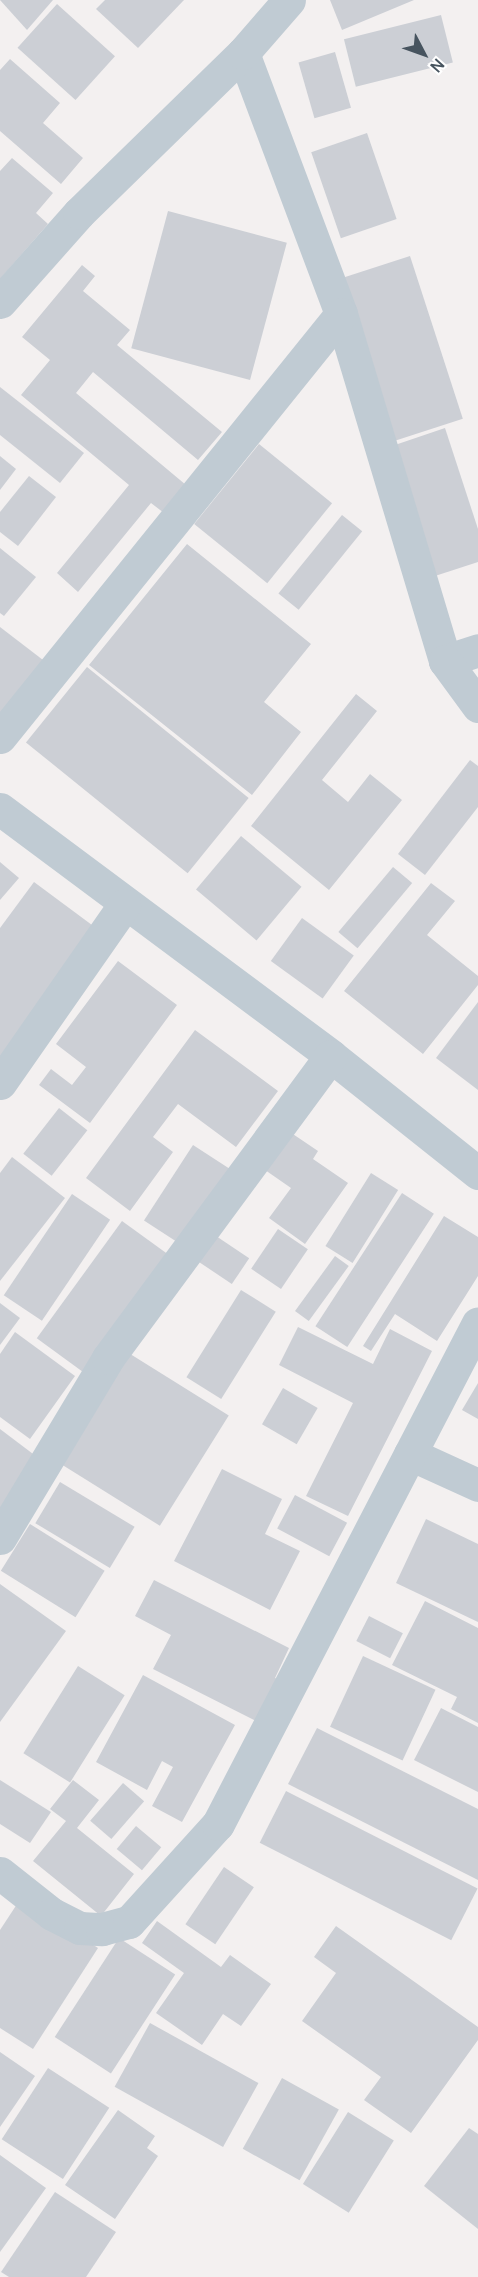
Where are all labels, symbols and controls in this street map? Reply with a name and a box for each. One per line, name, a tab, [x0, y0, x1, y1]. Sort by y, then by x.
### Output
north arrow	[394, 24, 454, 84]
text: N	[426, 54, 450, 77]

